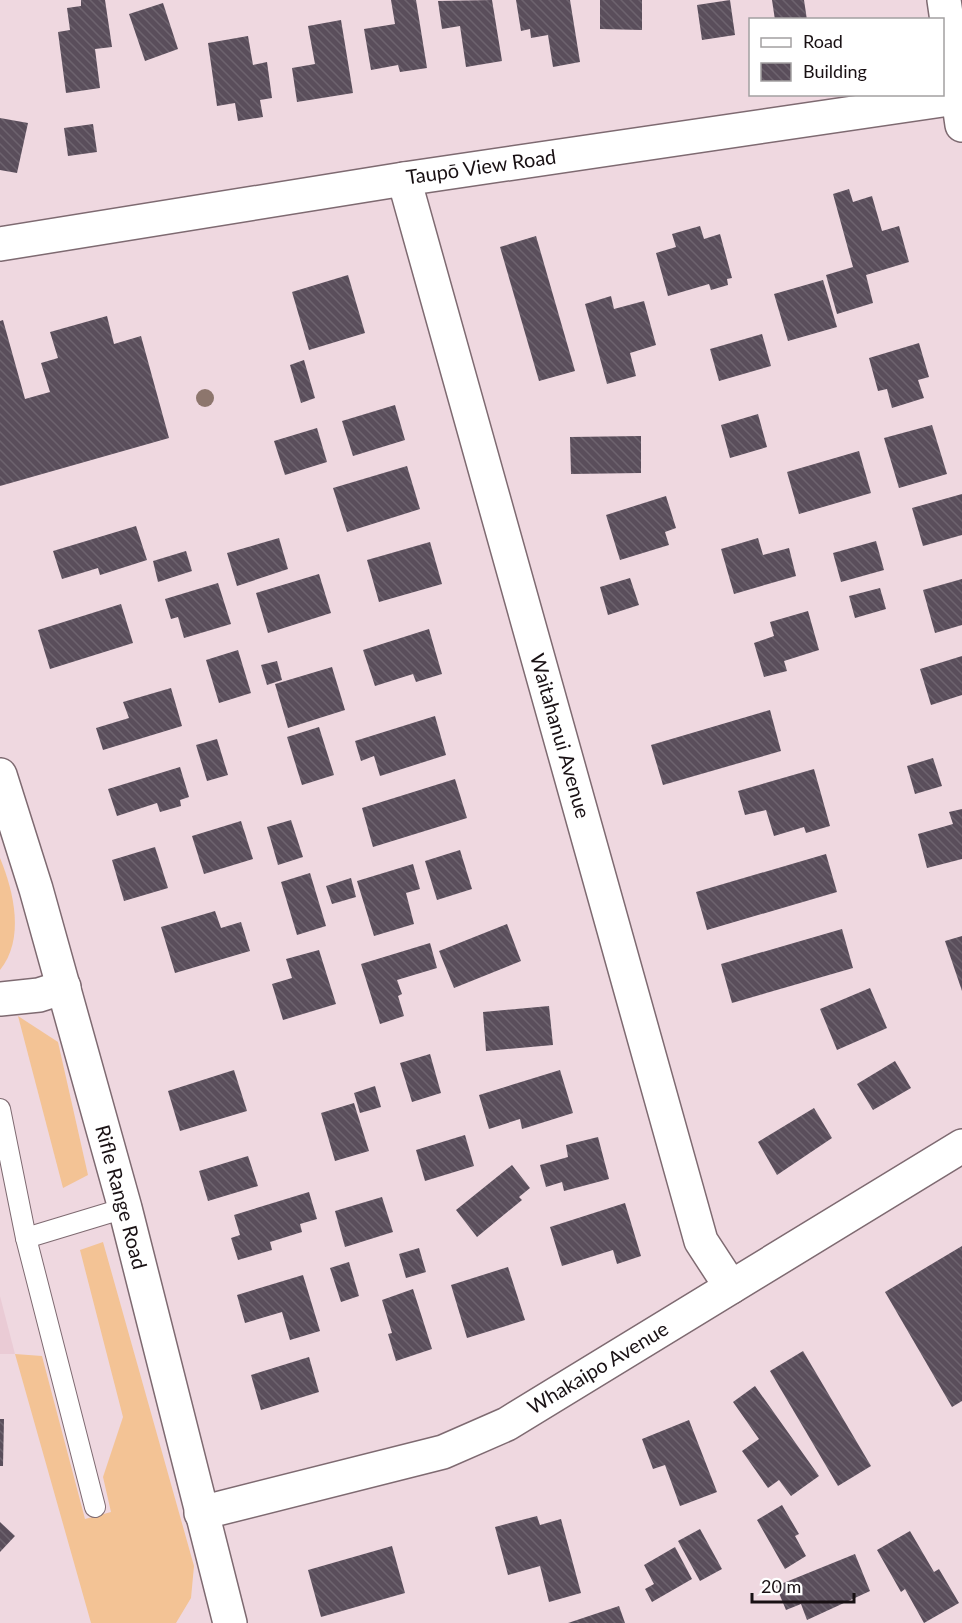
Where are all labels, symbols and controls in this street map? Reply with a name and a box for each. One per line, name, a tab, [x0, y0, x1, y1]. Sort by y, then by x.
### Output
legend	[749, 18, 944, 96]
text: Road	[803, 30, 843, 52]
text: Building	[803, 60, 867, 82]
street label: Taupō View Road	[404, 144, 557, 188]
street label: Waitahanui Avenue	[526, 651, 596, 821]
street label: Rifle Range Road	[91, 1122, 153, 1272]
street label: Whakaipo Avenue	[523, 1316, 672, 1419]
scale bar	[752, 1566, 854, 1604]
text: 20 m	[761, 1575, 801, 1597]

